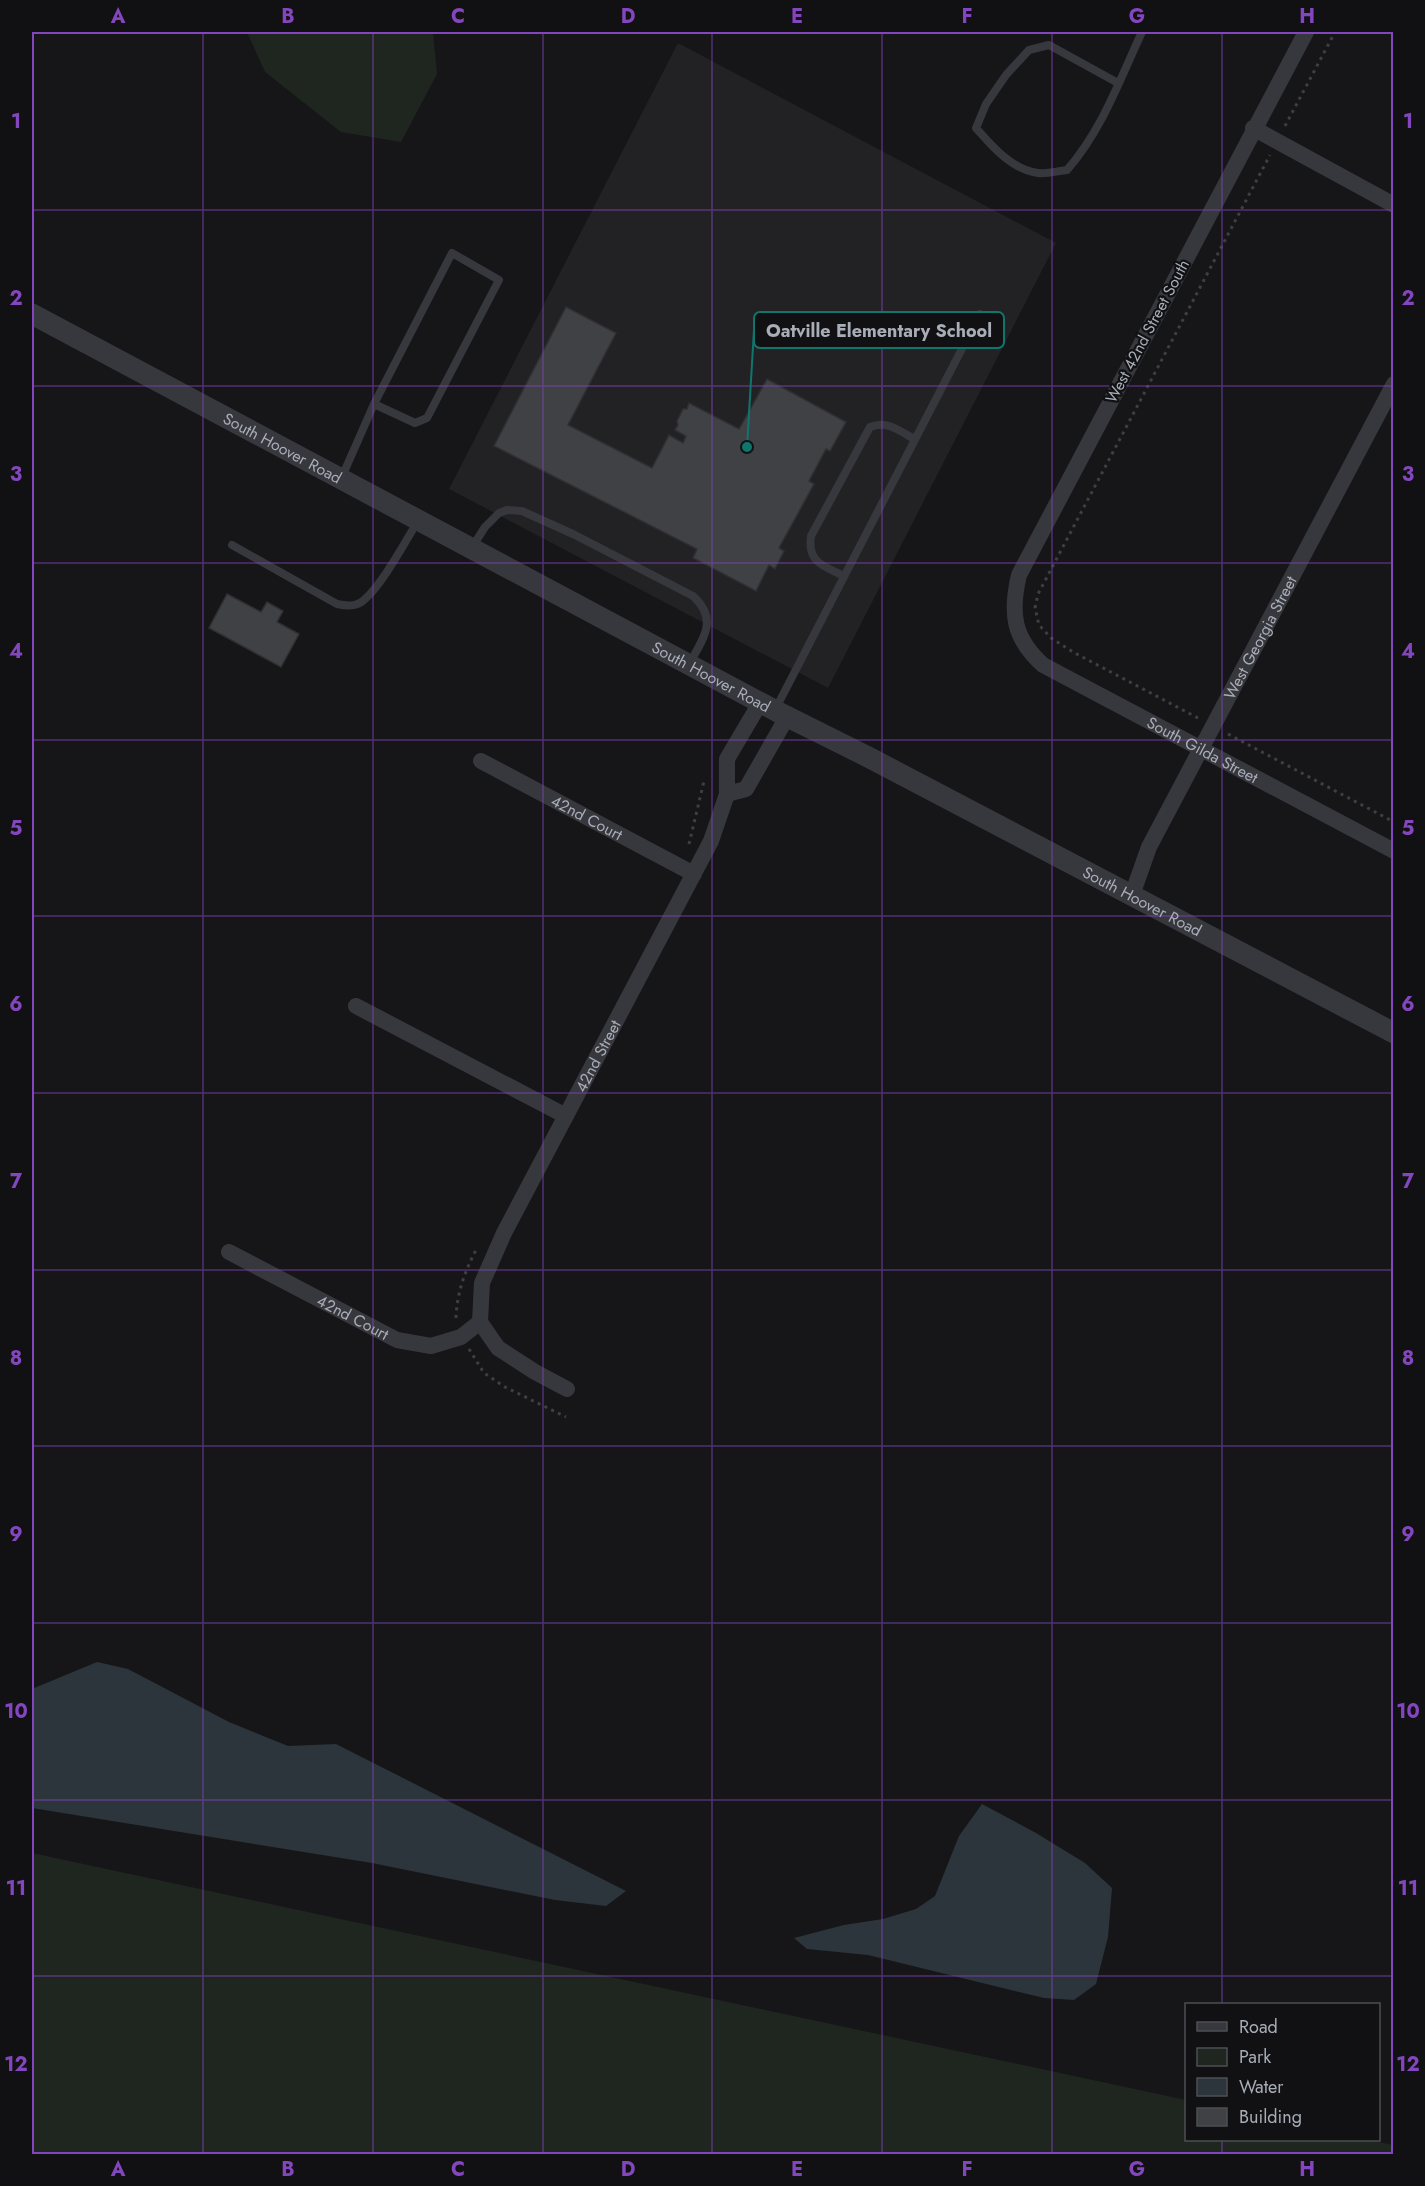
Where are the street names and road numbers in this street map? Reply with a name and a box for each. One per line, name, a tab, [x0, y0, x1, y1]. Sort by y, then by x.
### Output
street label: West 42nd Street South	[1100, 255, 1195, 407]
street label: South Hoover Road	[219, 407, 346, 489]
street label: West Georgia Street	[1218, 572, 1303, 703]
street label: South Hoover Road	[648, 636, 775, 718]
street label: South Gilda Street	[1143, 711, 1262, 789]
street label: 42nd Court	[547, 789, 627, 846]
street label: South Hoover Road	[1079, 861, 1206, 942]
street label: 42nd Street	[569, 1016, 627, 1096]
street label: 42nd Court	[313, 1289, 393, 1346]

